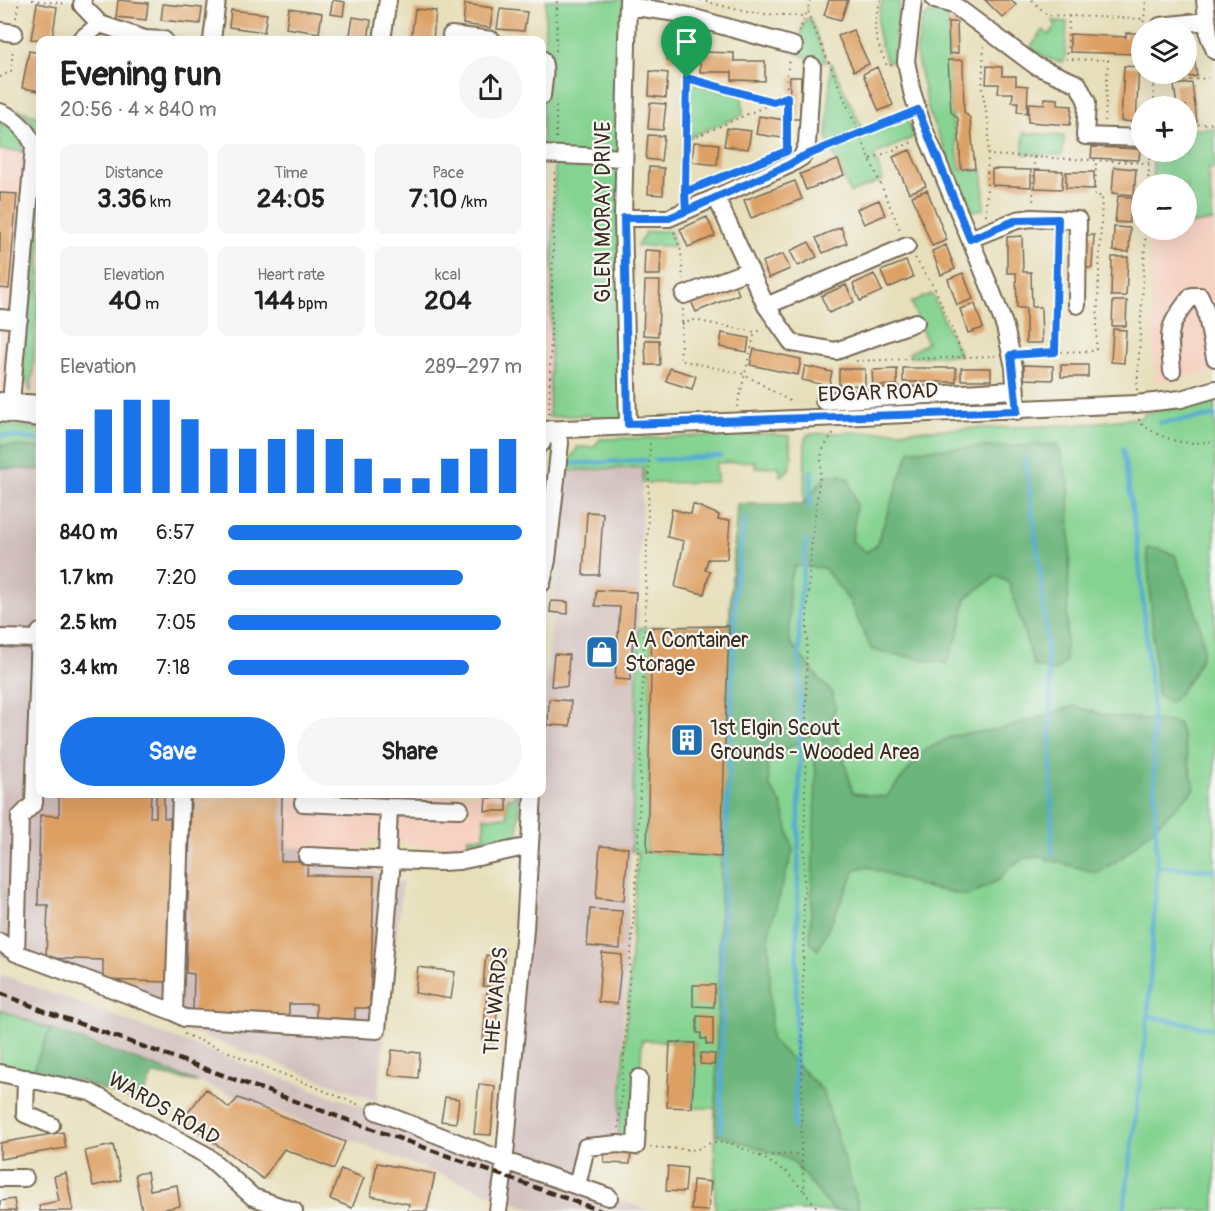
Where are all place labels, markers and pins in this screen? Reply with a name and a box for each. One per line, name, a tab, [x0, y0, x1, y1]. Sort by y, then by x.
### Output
pin	[661, 16, 712, 78]
place label: A A Container Storage	[625, 627, 749, 678]
shop icon: A A Container Storage	[584, 634, 620, 670]
place label: 1st Elgin Scout Grounds - Wooded Area	[710, 715, 920, 766]
building icon: 1st Elgin Scout Grounds - Wooded Area	[669, 722, 705, 758]

